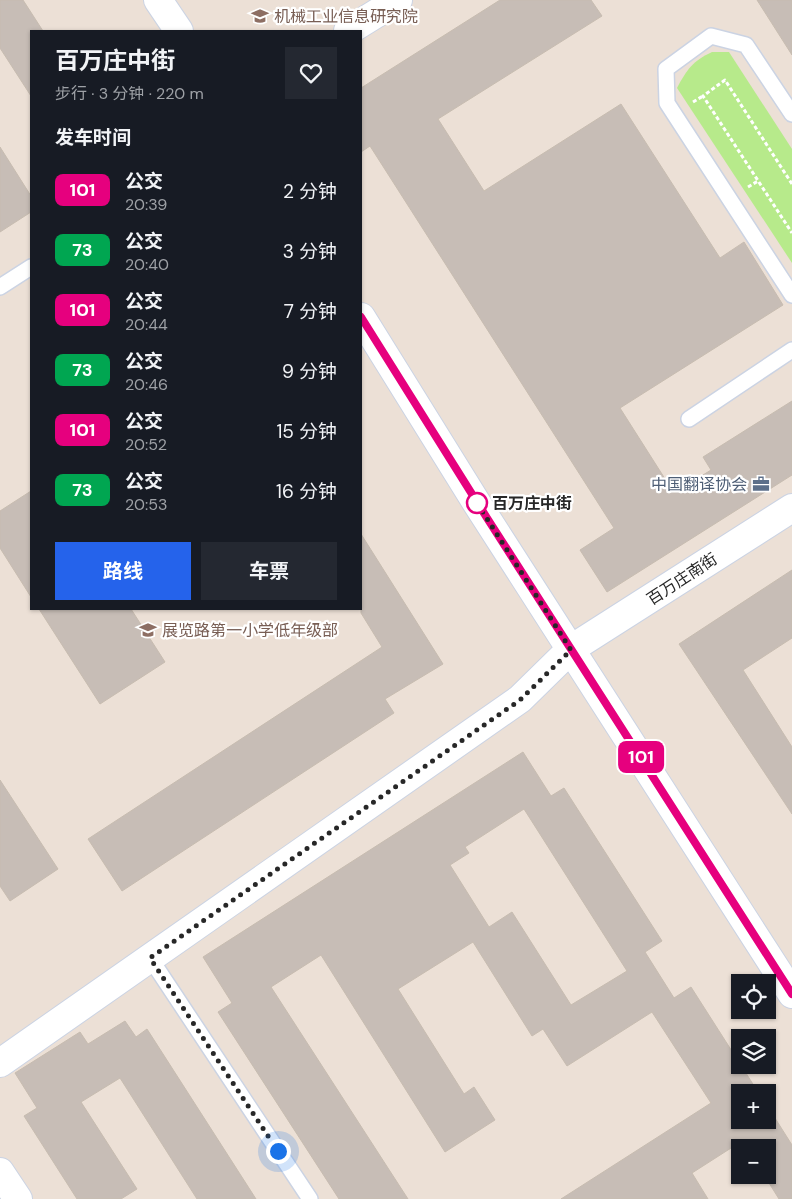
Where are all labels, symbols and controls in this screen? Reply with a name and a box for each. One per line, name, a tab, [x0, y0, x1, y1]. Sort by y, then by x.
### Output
school or university icon: 机械工业信息研究院	[250, 6, 270, 26]
place label: 机械工业信息研究院	[274, 6, 418, 27]
text: 百万庄中街	[55, 45, 175, 76]
button: heart	[285, 47, 337, 99]
text: 步行 · 3 分钟 · 220 m	[55, 83, 204, 104]
text: 发车时间	[55, 125, 131, 150]
text: 公交	[125, 169, 163, 194]
text: 101	[70, 178, 95, 202]
text: 2 分钟	[283, 179, 337, 204]
text: 20:39	[125, 194, 167, 215]
text: 公交	[125, 229, 163, 254]
text: 73	[72, 238, 93, 262]
text: 3 分钟	[283, 239, 337, 264]
text: 20:40	[125, 254, 169, 275]
text: 公交	[125, 289, 163, 314]
text: 101	[70, 298, 95, 322]
text: 7 分钟	[284, 299, 337, 324]
text: 20:44	[125, 314, 168, 335]
text: 公交	[125, 349, 163, 374]
text: 73	[72, 358, 93, 382]
text: 9 分钟	[282, 359, 337, 384]
text: 20:46	[125, 374, 168, 395]
text: 公交	[125, 409, 163, 434]
text: 101	[70, 418, 95, 442]
text: 15 分钟	[276, 419, 337, 444]
text: 20:52	[125, 434, 167, 455]
text: 公交	[125, 469, 163, 494]
place label: 中国翻译协会	[651, 474, 747, 495]
office icon: 中国翻译协会	[751, 474, 771, 494]
text: 73	[72, 478, 93, 502]
text: 16 分钟	[276, 479, 337, 504]
marker: 百万庄中街	[466, 492, 488, 514]
place label: 百万庄中街	[492, 493, 572, 514]
text: 20:53	[125, 494, 167, 515]
button: 路线	[55, 542, 191, 600]
button: 车票	[201, 542, 337, 600]
street label: 百万庄南街	[643, 548, 721, 610]
school or university icon: 展览路第一小学低年级部	[138, 620, 158, 640]
place label: 展览路第一小学低年级部	[162, 620, 338, 641]
line badge: 101	[612, 741, 670, 773]
text: 101	[628, 745, 654, 769]
map controls	[731, 974, 776, 1184]
button: locate	[731, 974, 776, 1019]
button: layers	[731, 1029, 776, 1074]
button: +	[731, 1084, 776, 1129]
your location	[266, 1139, 291, 1164]
button: −	[731, 1139, 776, 1184]

